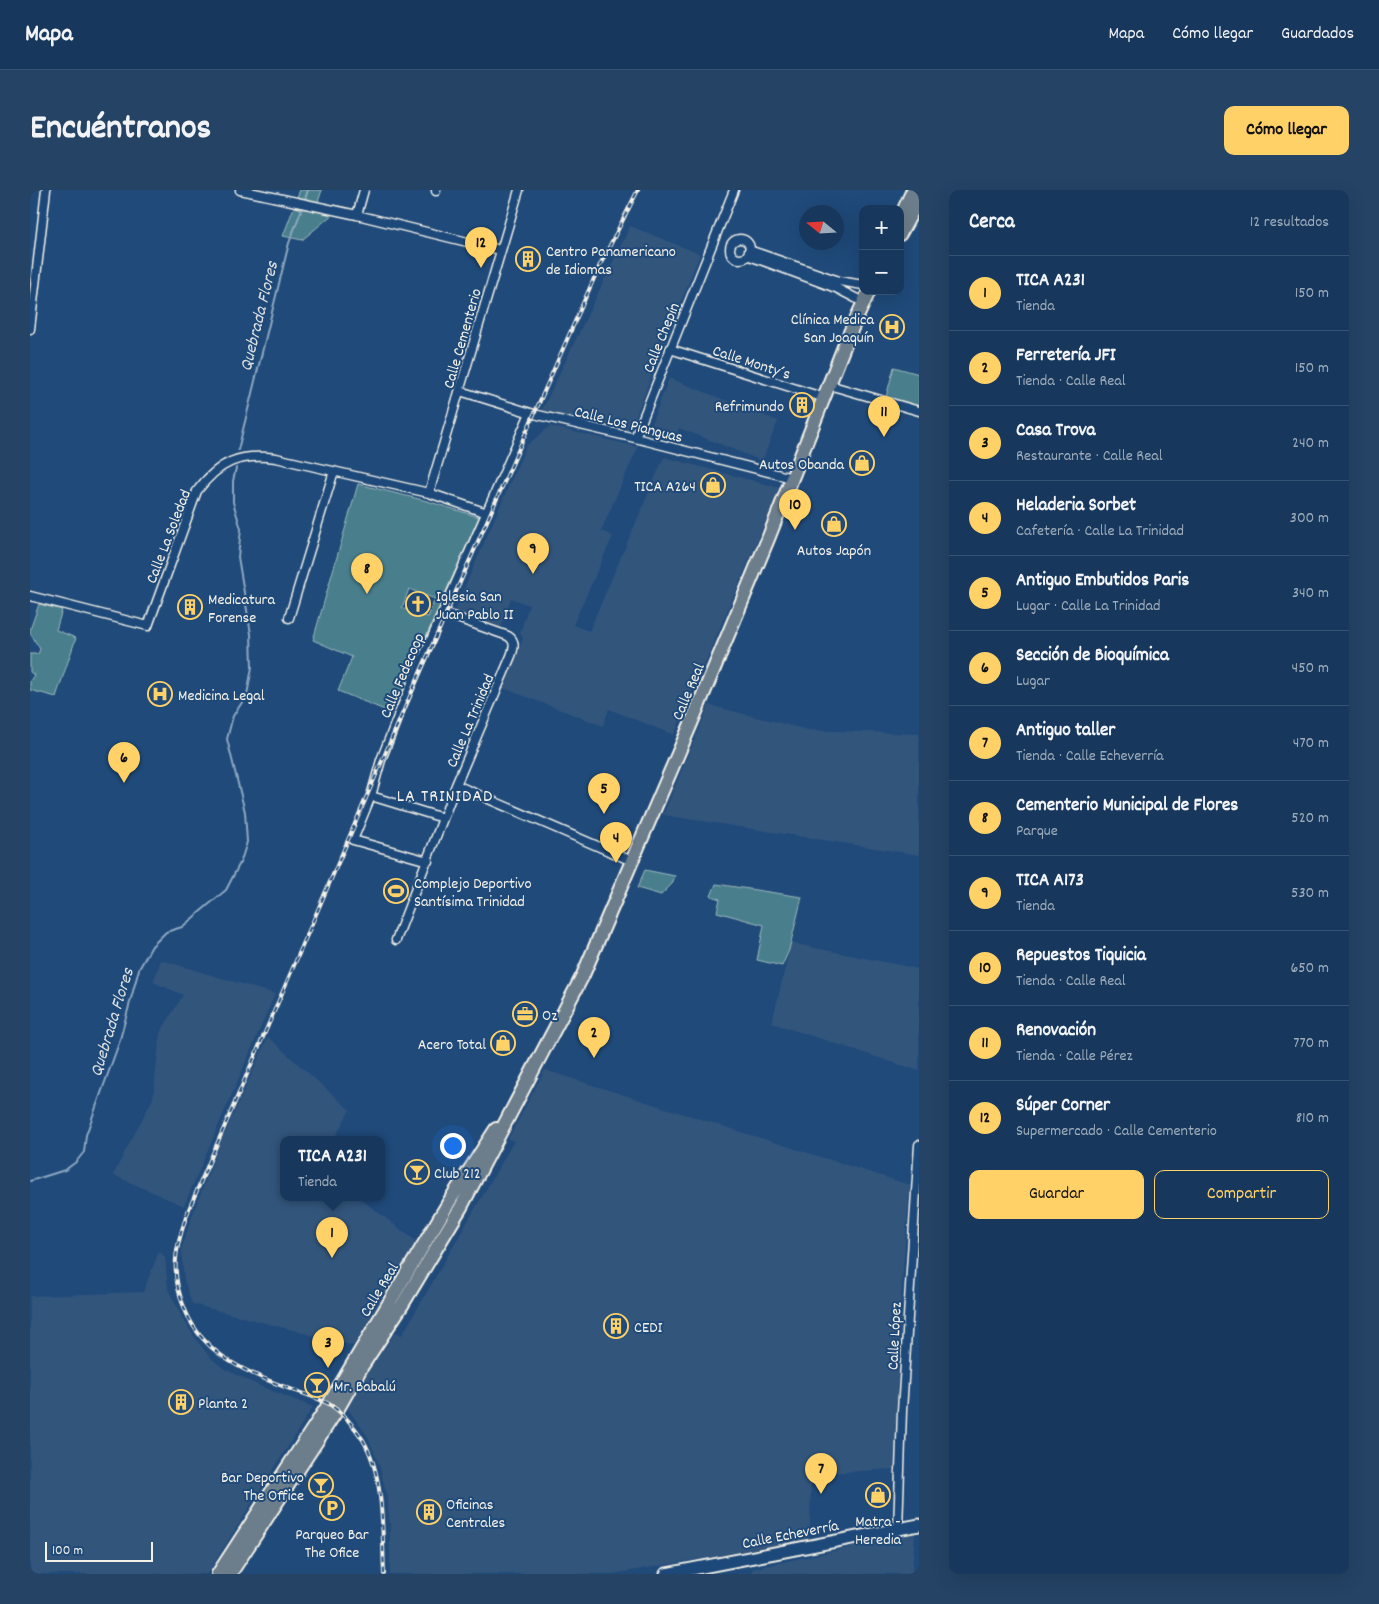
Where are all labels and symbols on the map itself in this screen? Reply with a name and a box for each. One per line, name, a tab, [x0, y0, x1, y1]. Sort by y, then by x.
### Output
north arrow	[799, 205, 844, 250]
pin: 12	[465, 227, 497, 268]
place label: Centro Panamericano de Idiomas	[546, 241, 676, 282]
building icon: Centro Panamericano de Idiomas	[515, 246, 541, 272]
water label: Quebrada Flores	[235, 259, 286, 374]
street label: Calle Cementerio	[438, 286, 489, 391]
street label: Calle Chepín	[638, 299, 687, 376]
place label: Clínica Medica San Joaquín	[791, 309, 874, 350]
hospital icon: Clínica Medica San Joaquín	[879, 314, 905, 340]
street label: Calle Monty´s	[709, 340, 793, 387]
building icon: Refrimundo	[789, 392, 815, 418]
place label: Refrimundo	[715, 396, 784, 419]
pin: 11	[868, 396, 900, 437]
street label: Calle Los Pianguas	[572, 401, 685, 450]
shop icon: Autos Obanda	[849, 450, 875, 476]
place label: Autos Obanda	[759, 454, 844, 477]
shop icon: TICA A264	[700, 472, 726, 498]
place label: TICA A264	[634, 476, 696, 499]
street label: Calle La Soledad	[141, 487, 198, 587]
pin: 10	[779, 489, 811, 530]
shop icon: Autos Japón	[821, 511, 847, 537]
pin: 9	[517, 533, 549, 574]
place label: Autos Japón	[797, 540, 871, 563]
pin: 8	[351, 553, 383, 594]
place label: Iglesia San Juan Pablo II	[436, 586, 514, 627]
place label: Medicatura Forense	[208, 589, 276, 630]
church icon: Iglesia San Juan Pablo II	[405, 591, 431, 617]
building icon: Medicatura Forense	[177, 594, 203, 620]
street label: Calle Fedecoop	[375, 630, 432, 722]
street label: Calle Real	[667, 660, 712, 724]
street label: Calle La Trinidad	[441, 671, 501, 771]
hospital icon: Medicina Legal	[147, 681, 173, 707]
place label: Medicina Legal	[178, 685, 265, 708]
pin: 6	[108, 742, 140, 783]
pin: 5	[588, 773, 620, 814]
district label: LA TRINIDAD	[397, 785, 493, 810]
pin: 4	[600, 822, 632, 863]
place label: Complejo Deportivo Santísima Trinidad	[414, 873, 532, 914]
sports icon: Complejo Deportivo Santísima Trinidad	[383, 878, 409, 904]
water label: Quebrada Flores	[85, 965, 142, 1080]
office icon: Oz	[512, 1001, 538, 1027]
place label: Oz	[542, 1005, 557, 1028]
pin: 2	[578, 1017, 610, 1058]
shop icon: Acero Total	[490, 1030, 516, 1056]
place label: Acero Total	[418, 1034, 486, 1057]
your location	[440, 1133, 466, 1159]
bar icon: Club 212	[404, 1159, 430, 1185]
place label: Club 212	[434, 1163, 481, 1186]
pin: 1	[316, 1217, 348, 1258]
street label: Calle Real	[355, 1259, 406, 1322]
street label: Calle López	[882, 1302, 909, 1371]
building icon: CEDI	[603, 1313, 629, 1339]
place label: CEDI	[634, 1317, 662, 1340]
pin: 3	[312, 1327, 344, 1368]
bar icon: Mr. Babalú	[304, 1372, 330, 1398]
place label: Mr. Babalú	[334, 1376, 396, 1399]
building icon: Planta 2	[168, 1389, 194, 1415]
place label: Planta 2	[198, 1393, 248, 1416]
pin: 7	[805, 1453, 837, 1494]
place label: Bar Deportivo The Office	[221, 1467, 304, 1508]
bar icon: Bar Deportivo The Office	[308, 1472, 334, 1498]
shop icon: Matra - Heredia	[865, 1482, 891, 1508]
place label: Oficinas Centrales	[446, 1494, 506, 1535]
parking icon: Parqueo Bar The Ofice	[319, 1495, 345, 1521]
building icon: Oficinas Centrales	[416, 1499, 442, 1525]
place label: Matra - Heredia	[855, 1511, 902, 1552]
street label: Calle Echeverría	[740, 1515, 841, 1556]
place label: Parqueo Bar The Ofice	[295, 1524, 369, 1565]
scale bar	[45, 1539, 152, 1562]

